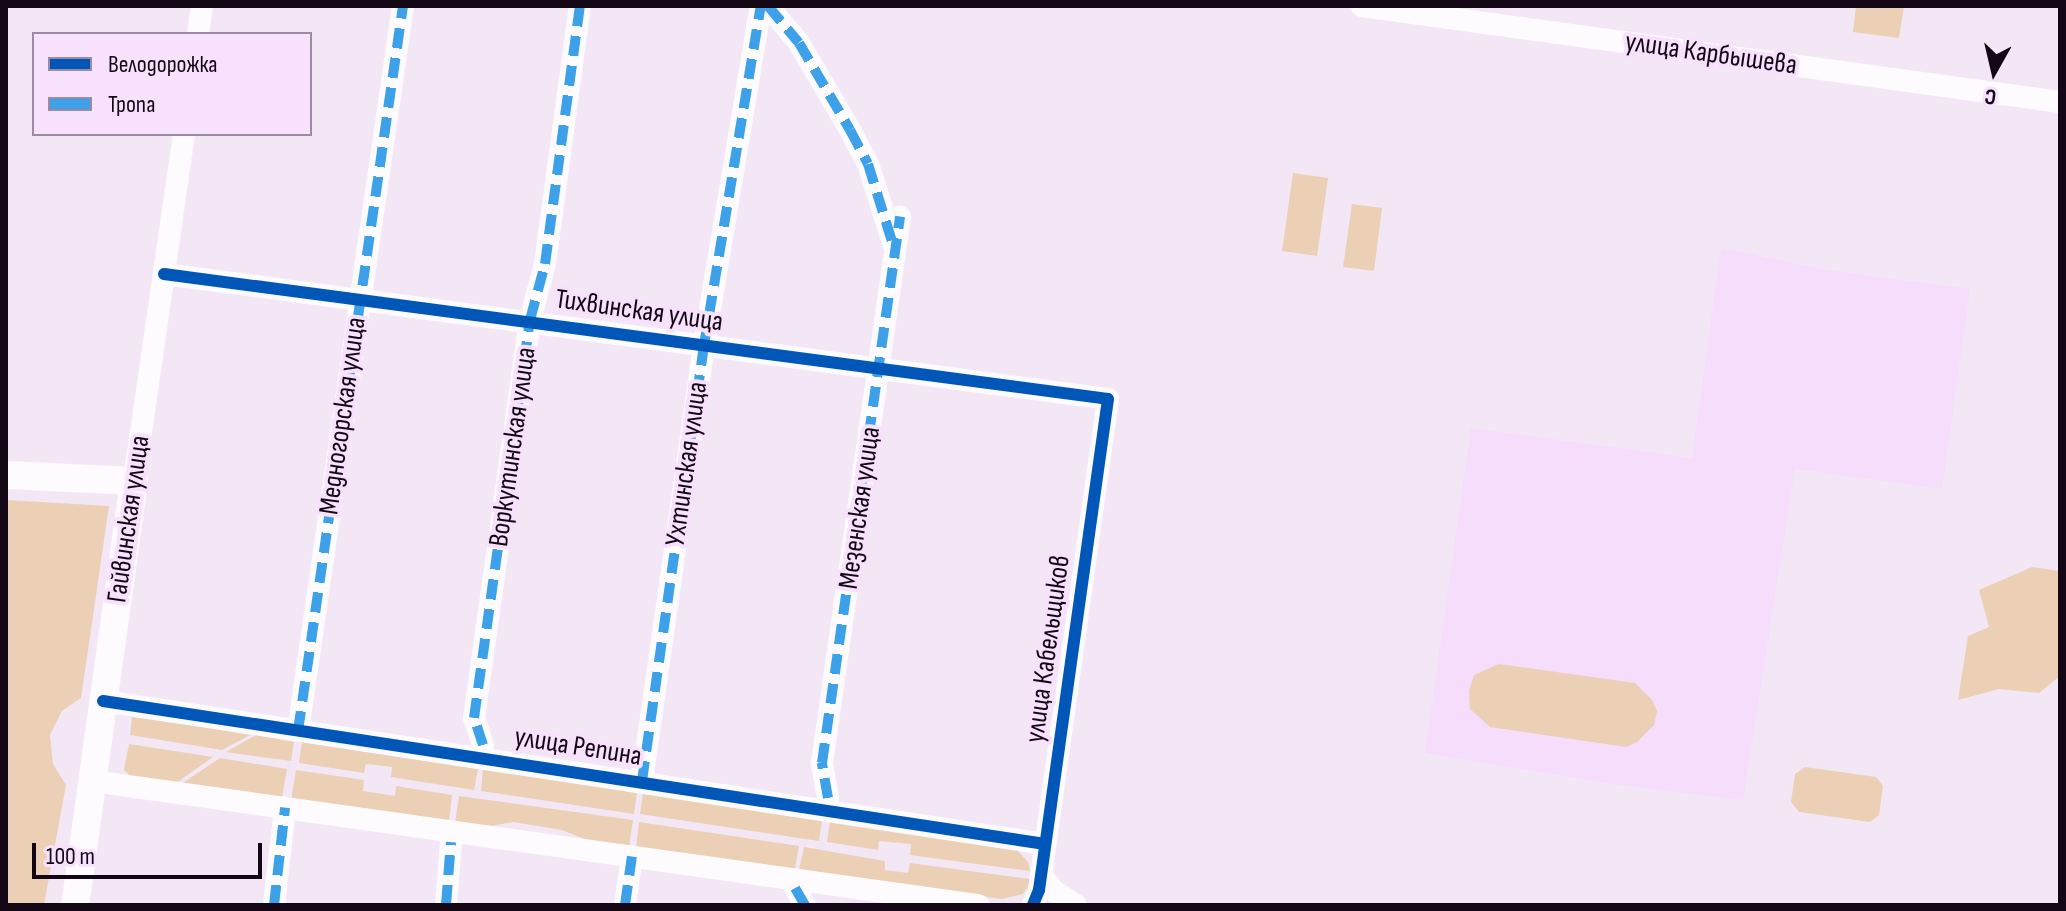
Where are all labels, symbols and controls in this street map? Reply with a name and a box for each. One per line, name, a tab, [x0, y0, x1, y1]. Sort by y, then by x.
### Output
street label: улица Карбышева	[1623, 25, 1799, 83]
legend	[32, 32, 312, 136]
north arrow	[1954, 32, 2034, 112]
text: Велодорожка	[108, 50, 218, 79]
text: С	[1983, 82, 1998, 110]
text: Тропа	[108, 90, 155, 119]
street label: Тихвинская улица	[553, 283, 725, 339]
street label: Медногорская улица	[313, 315, 373, 517]
street label: Воркутинская улица	[482, 345, 544, 549]
street label: Ухтинская улица	[659, 380, 715, 548]
street label: Мезенская улица	[832, 425, 888, 591]
street label: Гайвинская улица	[101, 433, 157, 605]
street label: улица Кабельщиков	[1018, 553, 1078, 745]
street label: улица Репина	[512, 720, 644, 774]
scale bar	[36, 827, 266, 877]
text: 100 m	[46, 842, 95, 871]

